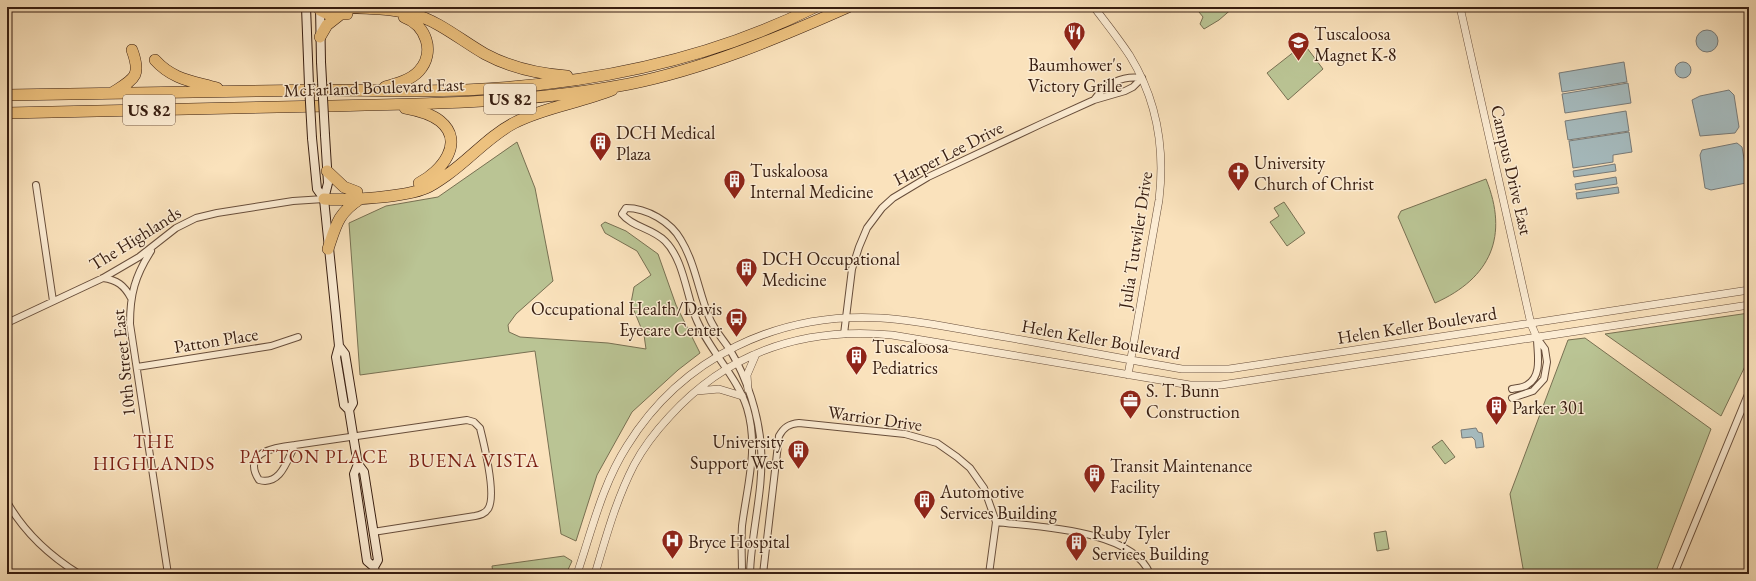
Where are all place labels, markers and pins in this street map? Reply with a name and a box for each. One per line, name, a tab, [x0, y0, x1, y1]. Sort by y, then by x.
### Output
restaurant icon: Baumhower's Victory Grille	[1062, 20, 1088, 53]
place label: Tuscaloosa Magnet K-8	[1314, 22, 1396, 66]
school or university icon: Tuscaloosa Magnet K-8	[1285, 30, 1311, 63]
place label: Baumhower's Victory Grille	[1028, 53, 1122, 97]
place label: DCH Medical Plaza	[616, 121, 715, 165]
building icon: DCH Medical Plaza	[588, 129, 614, 162]
place label: University Church of Christ	[1254, 151, 1374, 195]
place label: Tuskaloosa Internal Medicine	[750, 159, 873, 203]
church icon: University Church of Christ	[1225, 159, 1251, 192]
building icon: Tuskaloosa Internal Medicine	[721, 167, 747, 200]
place label: DCH Occupational Medicine	[762, 247, 900, 291]
building icon: DCH Occupational Medicine	[734, 255, 760, 288]
place label: Occupational Health/Davis Eyecare Center	[531, 297, 722, 341]
bus stop icon: Occupational Health/Davis Eyecare Center	[724, 305, 750, 338]
place label: Tuscaloosa Pediatrics	[872, 335, 950, 379]
building icon: Tuscaloosa Pediatrics	[844, 343, 870, 376]
place label: S. T. Bunn Construction	[1146, 379, 1240, 423]
office icon: S. T. Bunn Construction	[1118, 387, 1144, 420]
building icon: Parker 301	[1484, 394, 1510, 427]
place label: Parker 301	[1512, 396, 1585, 419]
place label: University Support West	[690, 430, 784, 474]
building icon: University Support West	[786, 438, 812, 471]
place label: Transit Maintenance Facility	[1110, 454, 1252, 498]
building icon: Transit Maintenance Facility	[1082, 462, 1108, 495]
place label: Automotive Services Building	[939, 480, 1057, 524]
building icon: Automotive Services Building	[912, 488, 938, 521]
place label: Ruby Tyler Services Building	[1092, 521, 1209, 565]
hospital icon: Bryce Hospital	[659, 528, 685, 561]
building icon: Ruby Tyler Services Building	[1064, 529, 1090, 562]
place label: Bryce Hospital	[688, 530, 790, 553]

